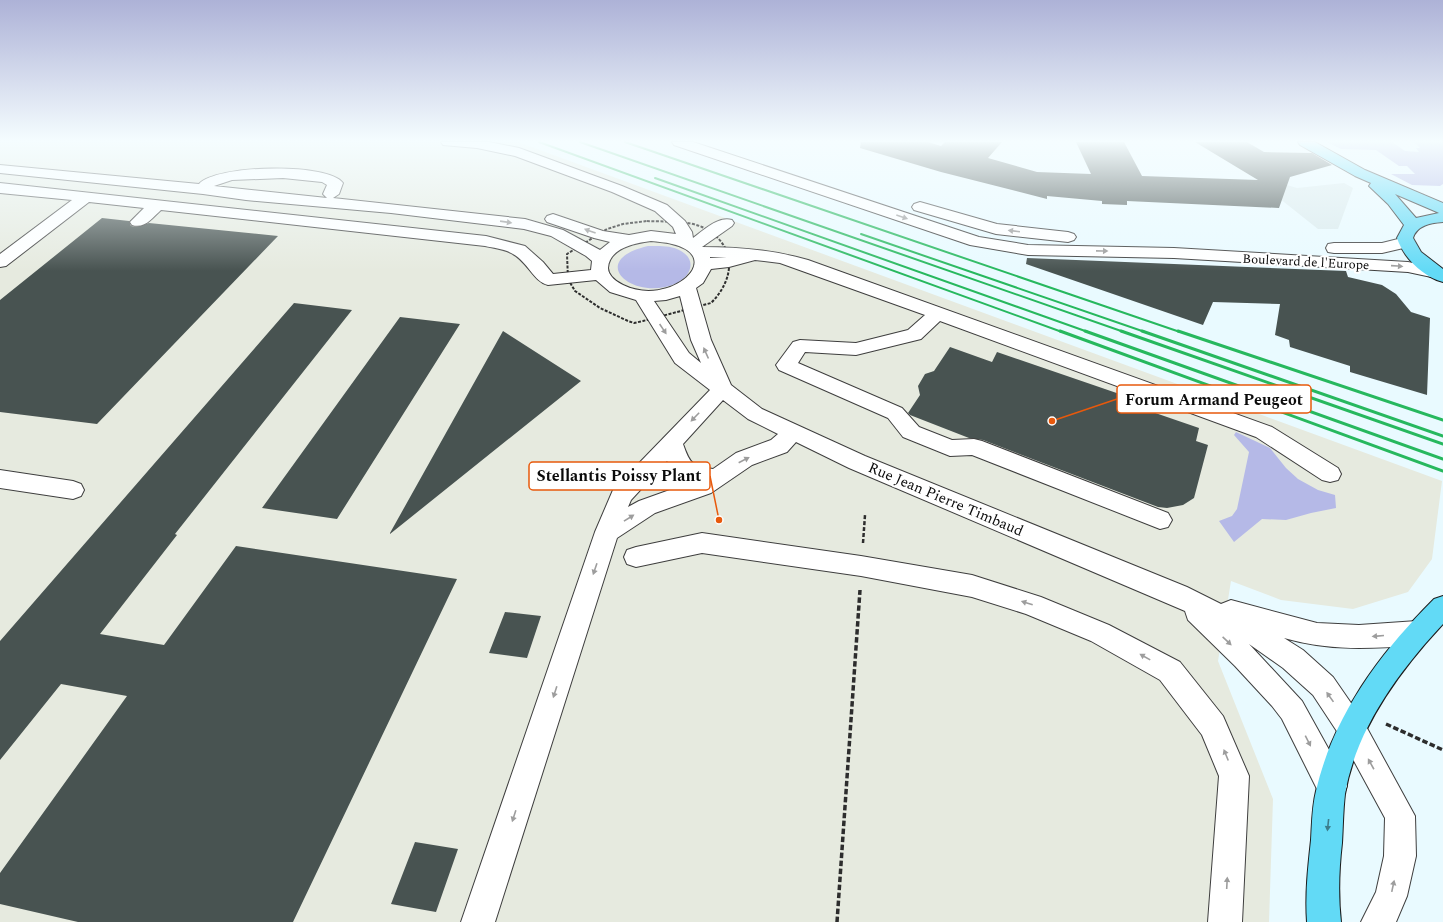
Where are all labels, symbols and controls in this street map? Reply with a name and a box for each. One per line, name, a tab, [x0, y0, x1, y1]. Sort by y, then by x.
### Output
one-way arrow	[897, 214, 909, 220]
one-way arrow	[500, 219, 512, 225]
one-way arrow	[584, 228, 596, 234]
one-way arrow	[1008, 228, 1020, 234]
one-way arrow	[1096, 248, 1109, 254]
street label: Boulevard de l'Europe	[1242, 249, 1370, 275]
one-way arrow	[1391, 262, 1403, 269]
one-way arrow	[659, 324, 667, 335]
one-way arrow	[703, 347, 709, 359]
callout: Forum Armand Peugeot	[1117, 385, 1311, 413]
text: Forum Armand Peugeot	[1125, 388, 1303, 412]
one-way arrow	[690, 412, 700, 422]
street label: Rue Jean Pierre Timbaud	[865, 456, 1027, 543]
one-way arrow	[738, 457, 750, 463]
callout: Stellantis Poissy Plant	[529, 462, 710, 490]
text: Stellantis Poissy Plant	[536, 464, 702, 488]
one-way arrow	[623, 515, 635, 522]
one-way arrow	[592, 563, 598, 575]
one-way arrow	[1020, 600, 1032, 606]
one-way arrow	[1372, 633, 1384, 640]
one-way arrow	[1222, 636, 1232, 646]
one-way arrow	[1139, 654, 1151, 661]
one-way arrow	[552, 687, 558, 699]
one-way arrow	[1326, 692, 1334, 702]
one-way arrow	[1305, 735, 1311, 747]
one-way arrow	[1222, 748, 1228, 760]
one-way arrow	[1368, 758, 1375, 770]
one-way arrow	[511, 810, 517, 822]
one-way arrow	[1325, 819, 1331, 831]
one-way arrow	[1224, 877, 1231, 889]
one-way arrow	[1390, 880, 1396, 892]

